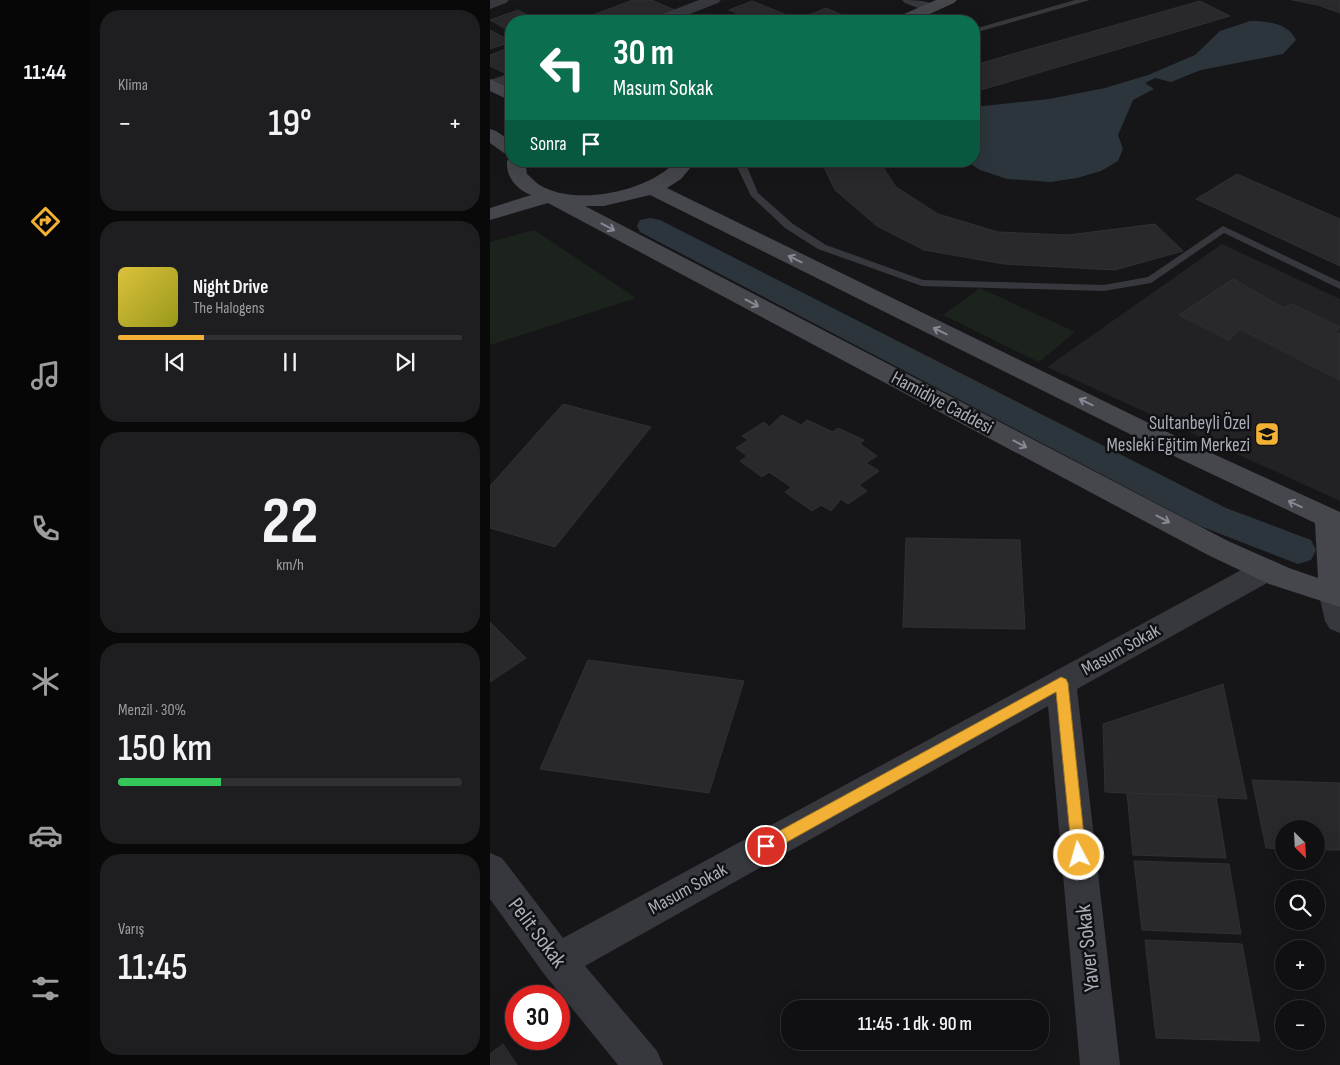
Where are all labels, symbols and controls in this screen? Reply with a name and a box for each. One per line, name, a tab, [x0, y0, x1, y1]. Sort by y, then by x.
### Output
text: 30 m	[613, 32, 674, 75]
icon: left	[530, 35, 595, 100]
text: 11:44	[24, 59, 66, 86]
text: Masum Sokak	[613, 75, 713, 102]
text: Klima	[118, 76, 148, 95]
text: 19°	[268, 101, 312, 146]
text: −	[118, 107, 132, 140]
text: +	[448, 107, 462, 140]
icon: arrive	[577, 130, 605, 158]
text: Sonra	[530, 133, 567, 156]
icon: directions	[28, 204, 63, 239]
one-way arrow	[600, 223, 615, 232]
one-way arrow	[787, 254, 802, 264]
text: Night Drive	[193, 276, 268, 299]
one-way arrow	[744, 298, 759, 308]
text: The Halogens	[193, 299, 264, 318]
one-way arrow	[933, 326, 948, 336]
icon: previous	[161, 348, 189, 376]
icon: pause	[276, 348, 304, 376]
icon: next	[391, 348, 419, 376]
icon: music	[28, 358, 63, 393]
street label: Hamidiye Caddesi	[887, 367, 997, 439]
one-way arrow	[1079, 397, 1094, 406]
place label: Sultanbeyli Özel Mesleki Eğitim Merkezi	[1106, 412, 1250, 457]
school or university icon: Sultanbeyli Özel Mesleki Eğitim Merkezi	[1254, 421, 1280, 447]
one-way arrow	[1012, 439, 1026, 449]
text: 22	[262, 484, 318, 562]
one-way arrow	[1288, 498, 1303, 508]
icon: phone	[28, 511, 63, 546]
one-way arrow	[1156, 514, 1171, 524]
text: km/h	[276, 556, 304, 575]
street label: Masum Sokak	[1078, 619, 1165, 681]
icon: climate	[28, 664, 63, 699]
text: Menzil · 30%	[118, 701, 186, 720]
text: 150 km	[118, 726, 212, 771]
icon: car	[28, 818, 63, 853]
north arrow	[1275, 820, 1325, 870]
map controls	[1275, 820, 1325, 1050]
pin	[745, 825, 787, 867]
position arrow	[1052, 828, 1104, 880]
icon: arrive	[752, 832, 780, 860]
street label: Masum Sokak	[645, 858, 732, 920]
button: search	[1275, 880, 1325, 930]
street label: Pelit Sokak	[502, 893, 572, 974]
street label: Yaver Sokak	[1070, 903, 1106, 993]
text: Varış	[118, 920, 144, 939]
button: +	[1275, 940, 1325, 990]
text: 11:45	[118, 945, 187, 990]
icon: filters	[28, 971, 63, 1006]
speed limit sign: 30	[505, 985, 570, 1050]
button: −	[1275, 1000, 1325, 1050]
text: 11:45 · 1 dk · 90 m	[858, 1013, 972, 1036]

